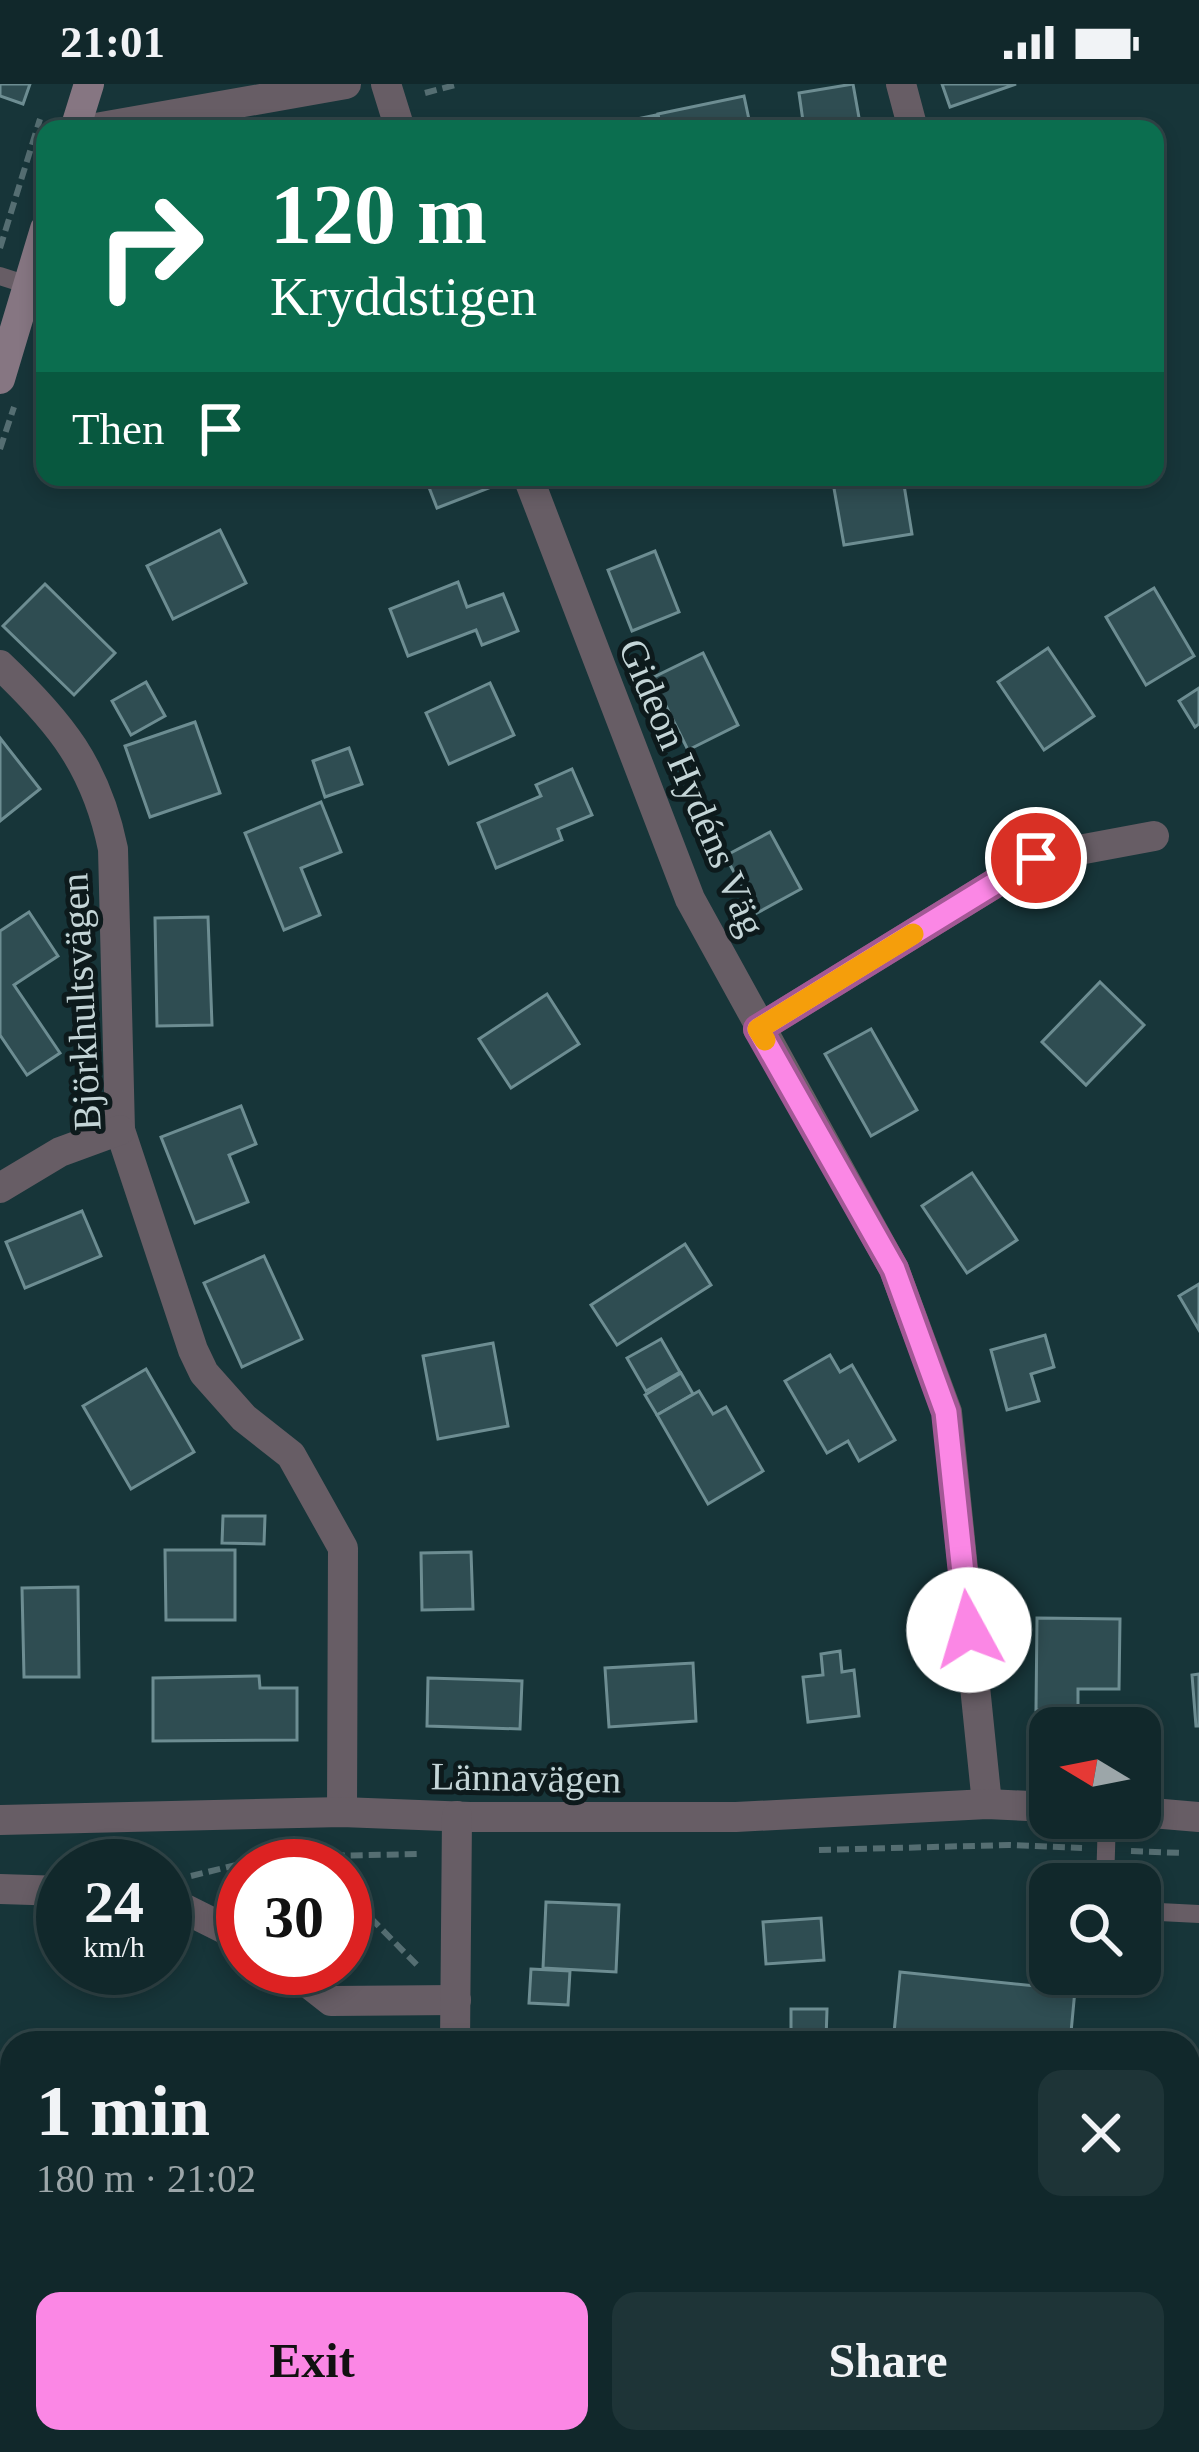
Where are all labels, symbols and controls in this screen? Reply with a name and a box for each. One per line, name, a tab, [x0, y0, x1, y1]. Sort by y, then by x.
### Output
text: 21:01	[60, 17, 165, 67]
icon: right	[72, 168, 228, 324]
text: 120 m	[270, 168, 487, 261]
text: Kryddstigen	[270, 267, 537, 327]
icon: arrive	[188, 396, 254, 462]
text: Then	[72, 404, 164, 454]
street label: Gideon Hydéns Väg	[610, 633, 774, 942]
pin	[985, 807, 1087, 909]
icon: arrive	[1003, 825, 1069, 891]
street label: Björkhultsvägen	[52, 872, 110, 1132]
position arrow	[906, 1567, 1032, 1693]
north arrow	[1029, 1707, 1161, 1839]
map controls	[1029, 1707, 1161, 1995]
street label: Lännavägen	[430, 1754, 622, 1802]
speed limit sign: 30	[216, 1839, 372, 1995]
button: search	[1029, 1863, 1161, 1995]
text: 24	[84, 1869, 144, 1935]
text: km/h	[83, 1930, 145, 1963]
button: close	[1038, 2070, 1164, 2196]
text: 1 min	[36, 2071, 210, 2151]
text: 180 m · 21:02	[36, 2157, 256, 2200]
button: Exit	[36, 2292, 588, 2430]
button: Share	[612, 2292, 1164, 2430]

